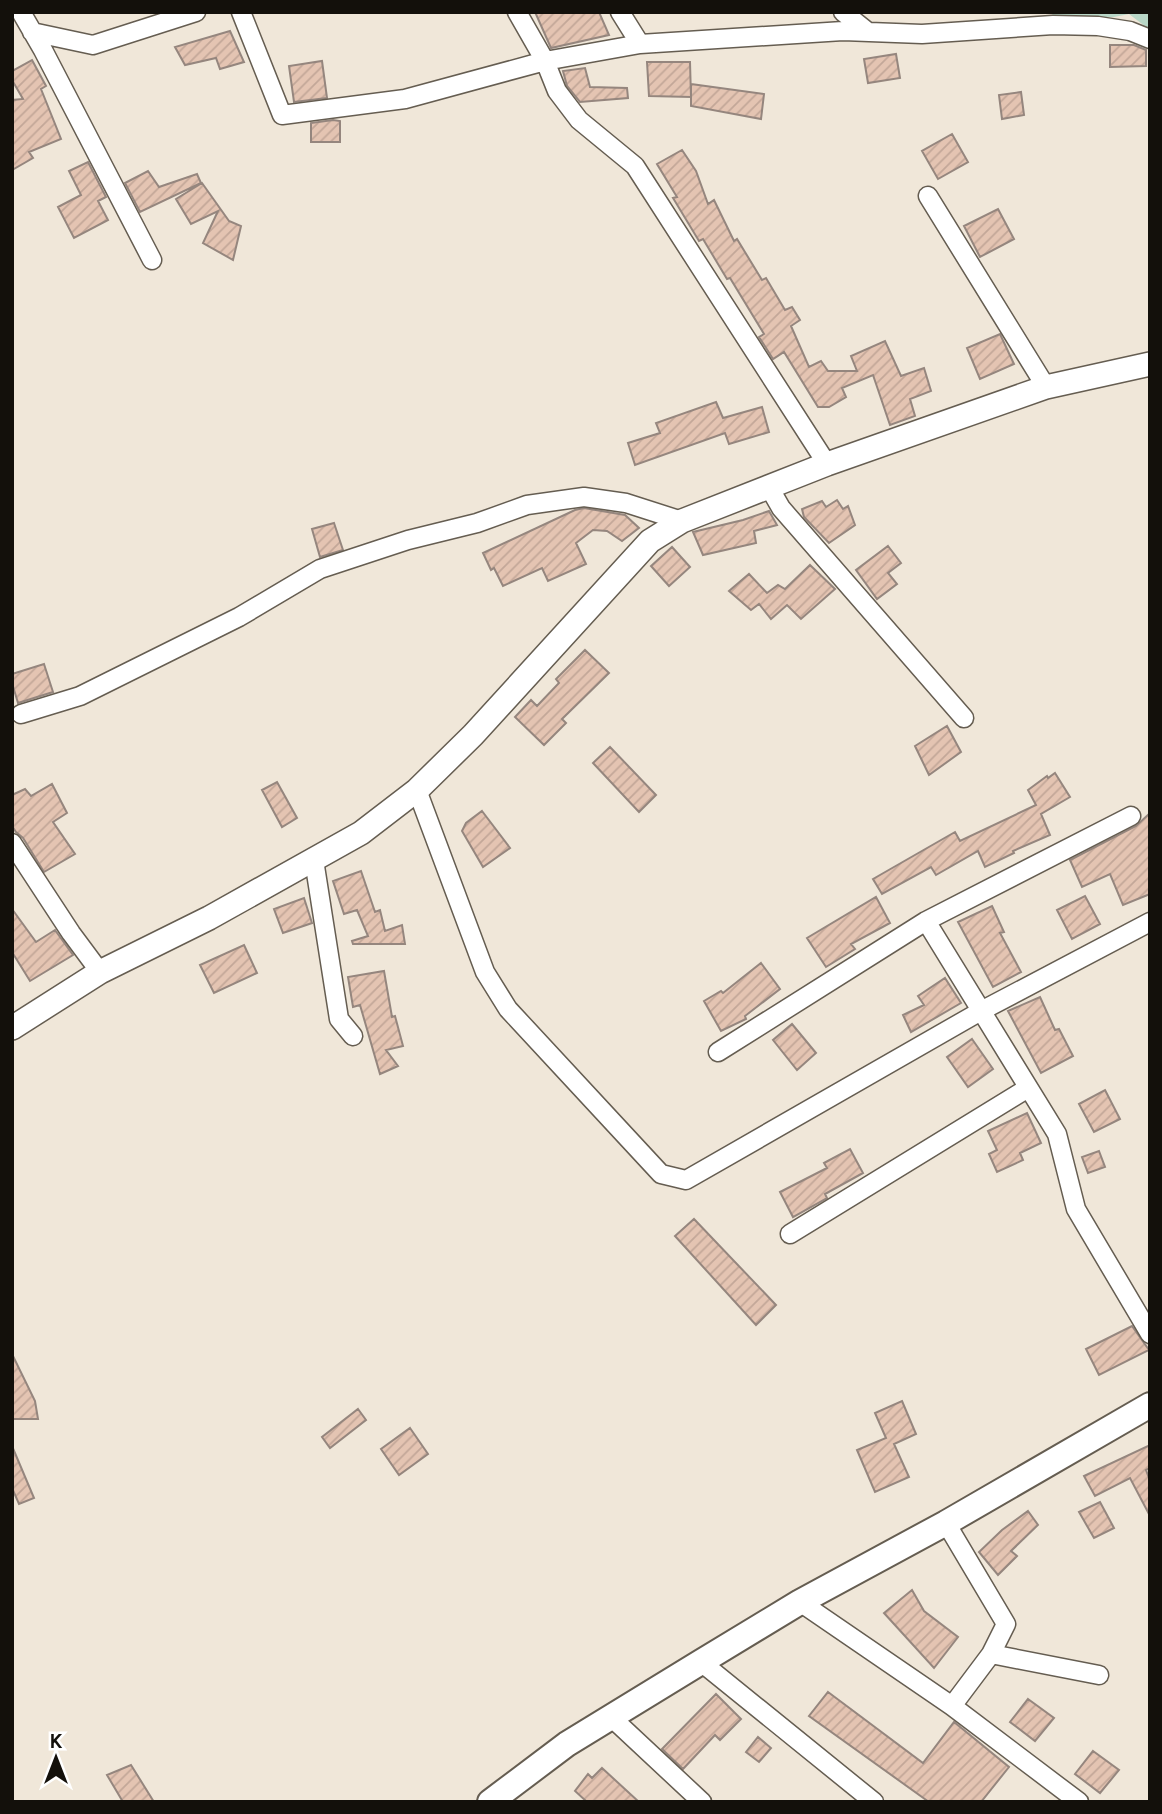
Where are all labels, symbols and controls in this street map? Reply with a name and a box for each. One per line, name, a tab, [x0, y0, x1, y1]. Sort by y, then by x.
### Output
north arrow	[21, 1723, 91, 1793]
text: K	[50, 1730, 63, 1753]

